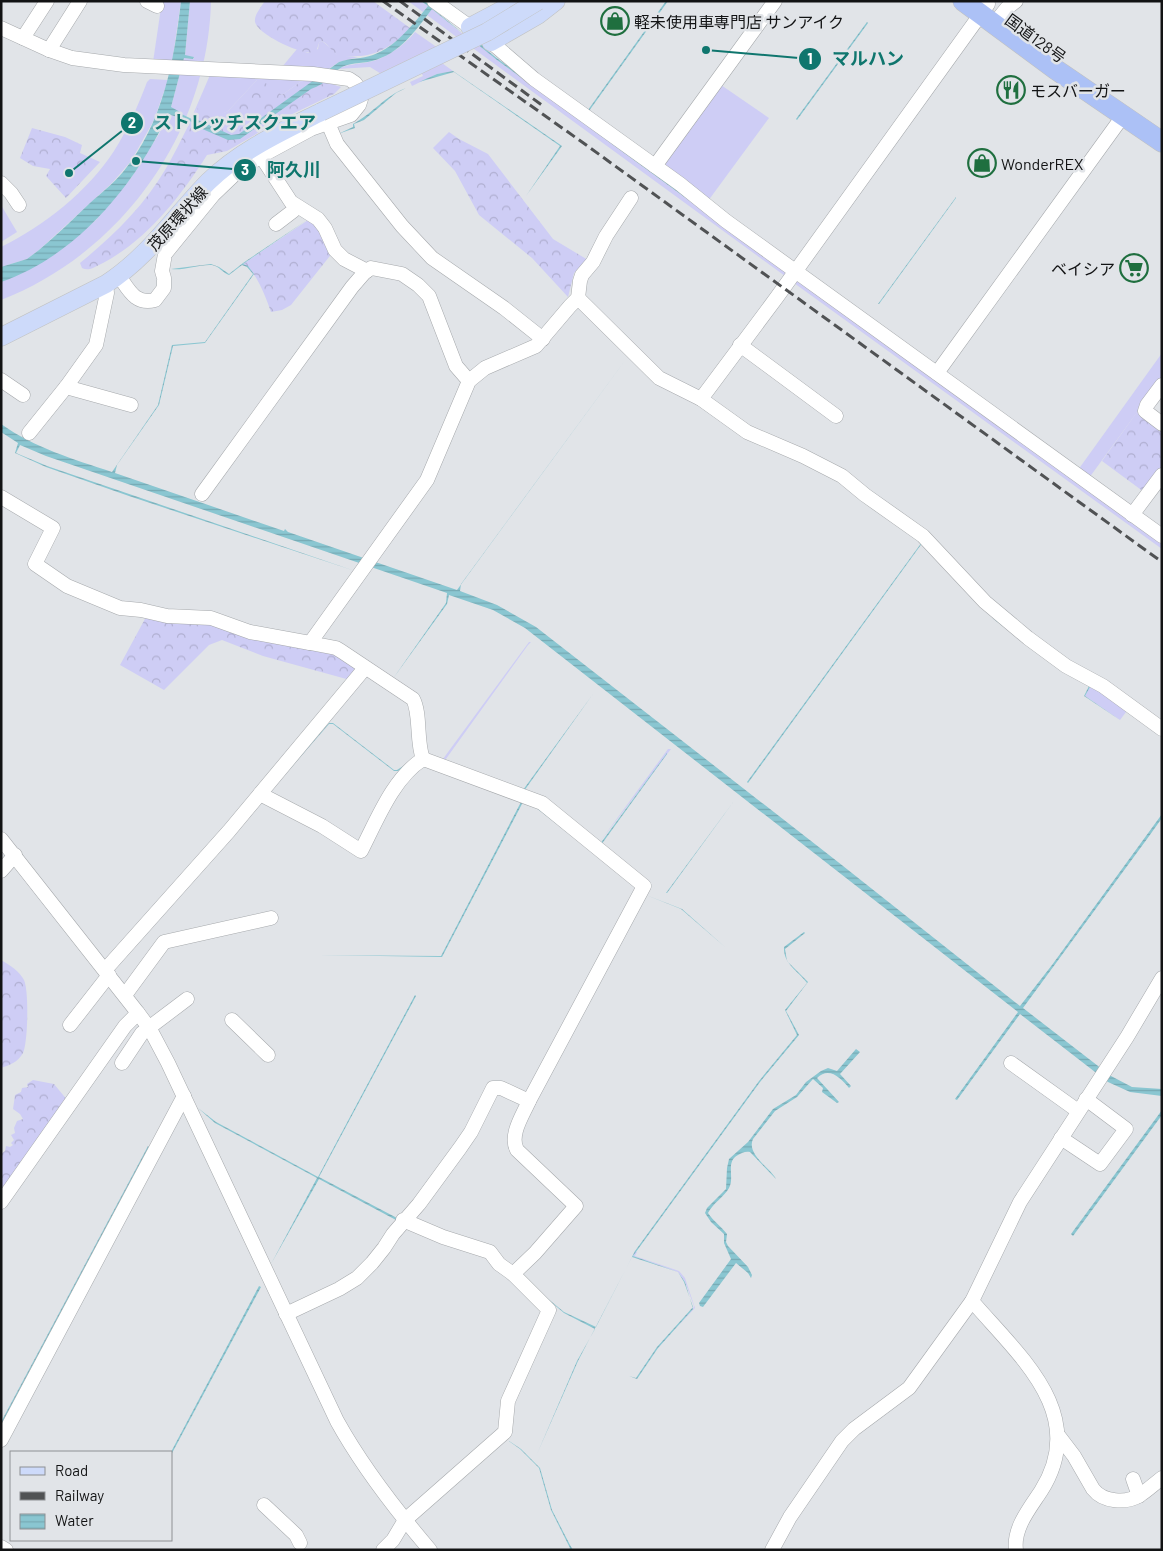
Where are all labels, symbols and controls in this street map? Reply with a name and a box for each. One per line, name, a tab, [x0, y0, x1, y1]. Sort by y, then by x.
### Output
shop icon: 軽未使用車専門店 サンアイク	[600, 6, 630, 36]
street label: 国道128号	[1002, 10, 1070, 66]
place label: 軽未使用車専門店 サンアイク	[634, 12, 844, 31]
callout: マルハン	[797, 42, 914, 75]
text: マルハン	[832, 47, 904, 69]
text: 1	[807, 49, 813, 67]
restaurant icon: モスバーガー	[996, 75, 1026, 105]
place label: モスバーガー	[1030, 81, 1126, 100]
callout: ストレッチスクエア	[119, 106, 326, 139]
text: ストレッチスクエア	[154, 111, 316, 133]
text: 2	[128, 113, 136, 131]
shop icon: WonderREX	[967, 148, 997, 178]
callout: 阿久川	[232, 154, 331, 187]
place label: WonderREX	[1001, 154, 1083, 173]
text: 阿久川	[267, 158, 321, 180]
text: 3	[241, 160, 249, 178]
street label: 茂原環状線	[143, 182, 211, 254]
supermarket icon: ベイシア	[1119, 253, 1149, 283]
place label: ベイシア	[1051, 259, 1115, 278]
legend	[10, 1451, 172, 1541]
text: Road	[55, 1461, 88, 1479]
text: Railway	[55, 1486, 104, 1504]
text: Water	[55, 1511, 94, 1529]

